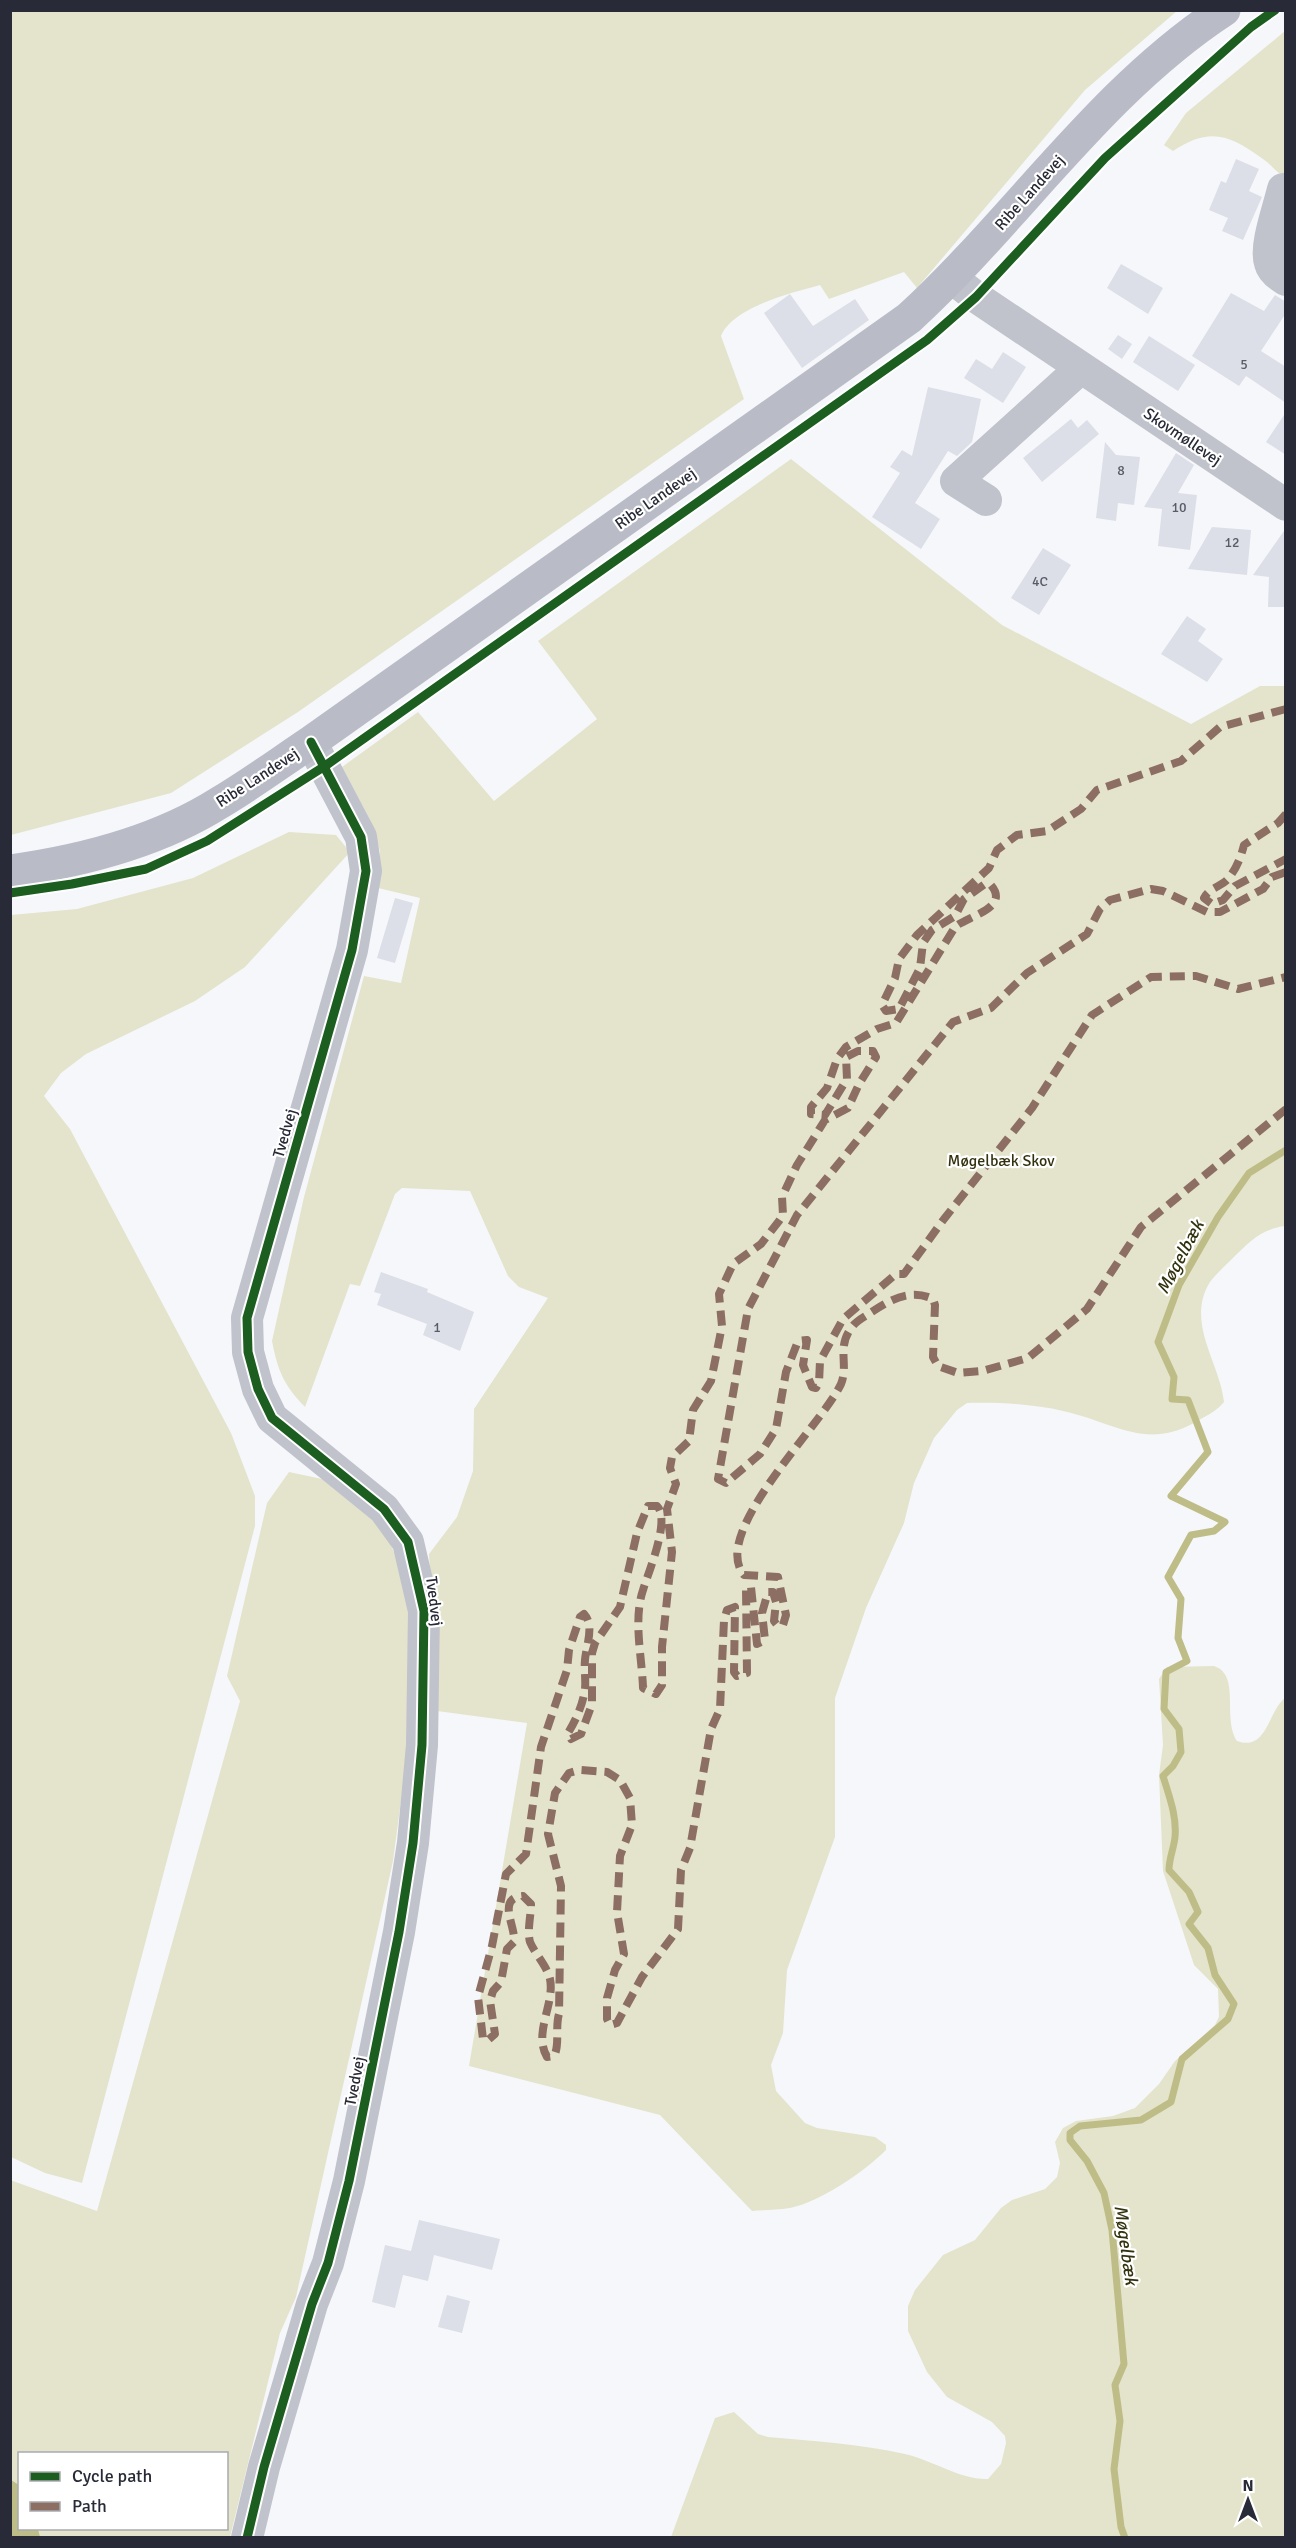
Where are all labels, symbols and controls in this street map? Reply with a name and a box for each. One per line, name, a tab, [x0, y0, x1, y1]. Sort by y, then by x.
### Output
street label: Ribe Landevej	[991, 151, 1069, 235]
house number: 5	[1240, 356, 1248, 373]
street label: Skovmøllevej	[1140, 404, 1225, 470]
house number: 8	[1117, 462, 1125, 479]
street label: Ribe Landevej	[611, 463, 700, 534]
house number: 10	[1171, 499, 1187, 516]
house number: 12	[1224, 534, 1240, 551]
house number: 4C	[1032, 573, 1048, 590]
street label: Ribe Landevej	[212, 744, 303, 812]
street label: Tvedvej	[268, 1106, 301, 1160]
park label: Møgelbæk Skov	[948, 1151, 1055, 1171]
water label: Møgelbæk	[1151, 1215, 1209, 1298]
house number: 1	[433, 1319, 441, 1336]
street label: Tvedvej	[421, 1575, 447, 1627]
street label: Tvedvej	[340, 2055, 370, 2108]
water label: Møgelbæk	[1110, 2204, 1143, 2288]
legend	[18, 2452, 228, 2530]
text: Cycle path	[72, 2465, 152, 2487]
north arrow	[1218, 2470, 1278, 2530]
text: N	[1242, 2476, 1254, 2496]
text: Path	[72, 2495, 107, 2517]

